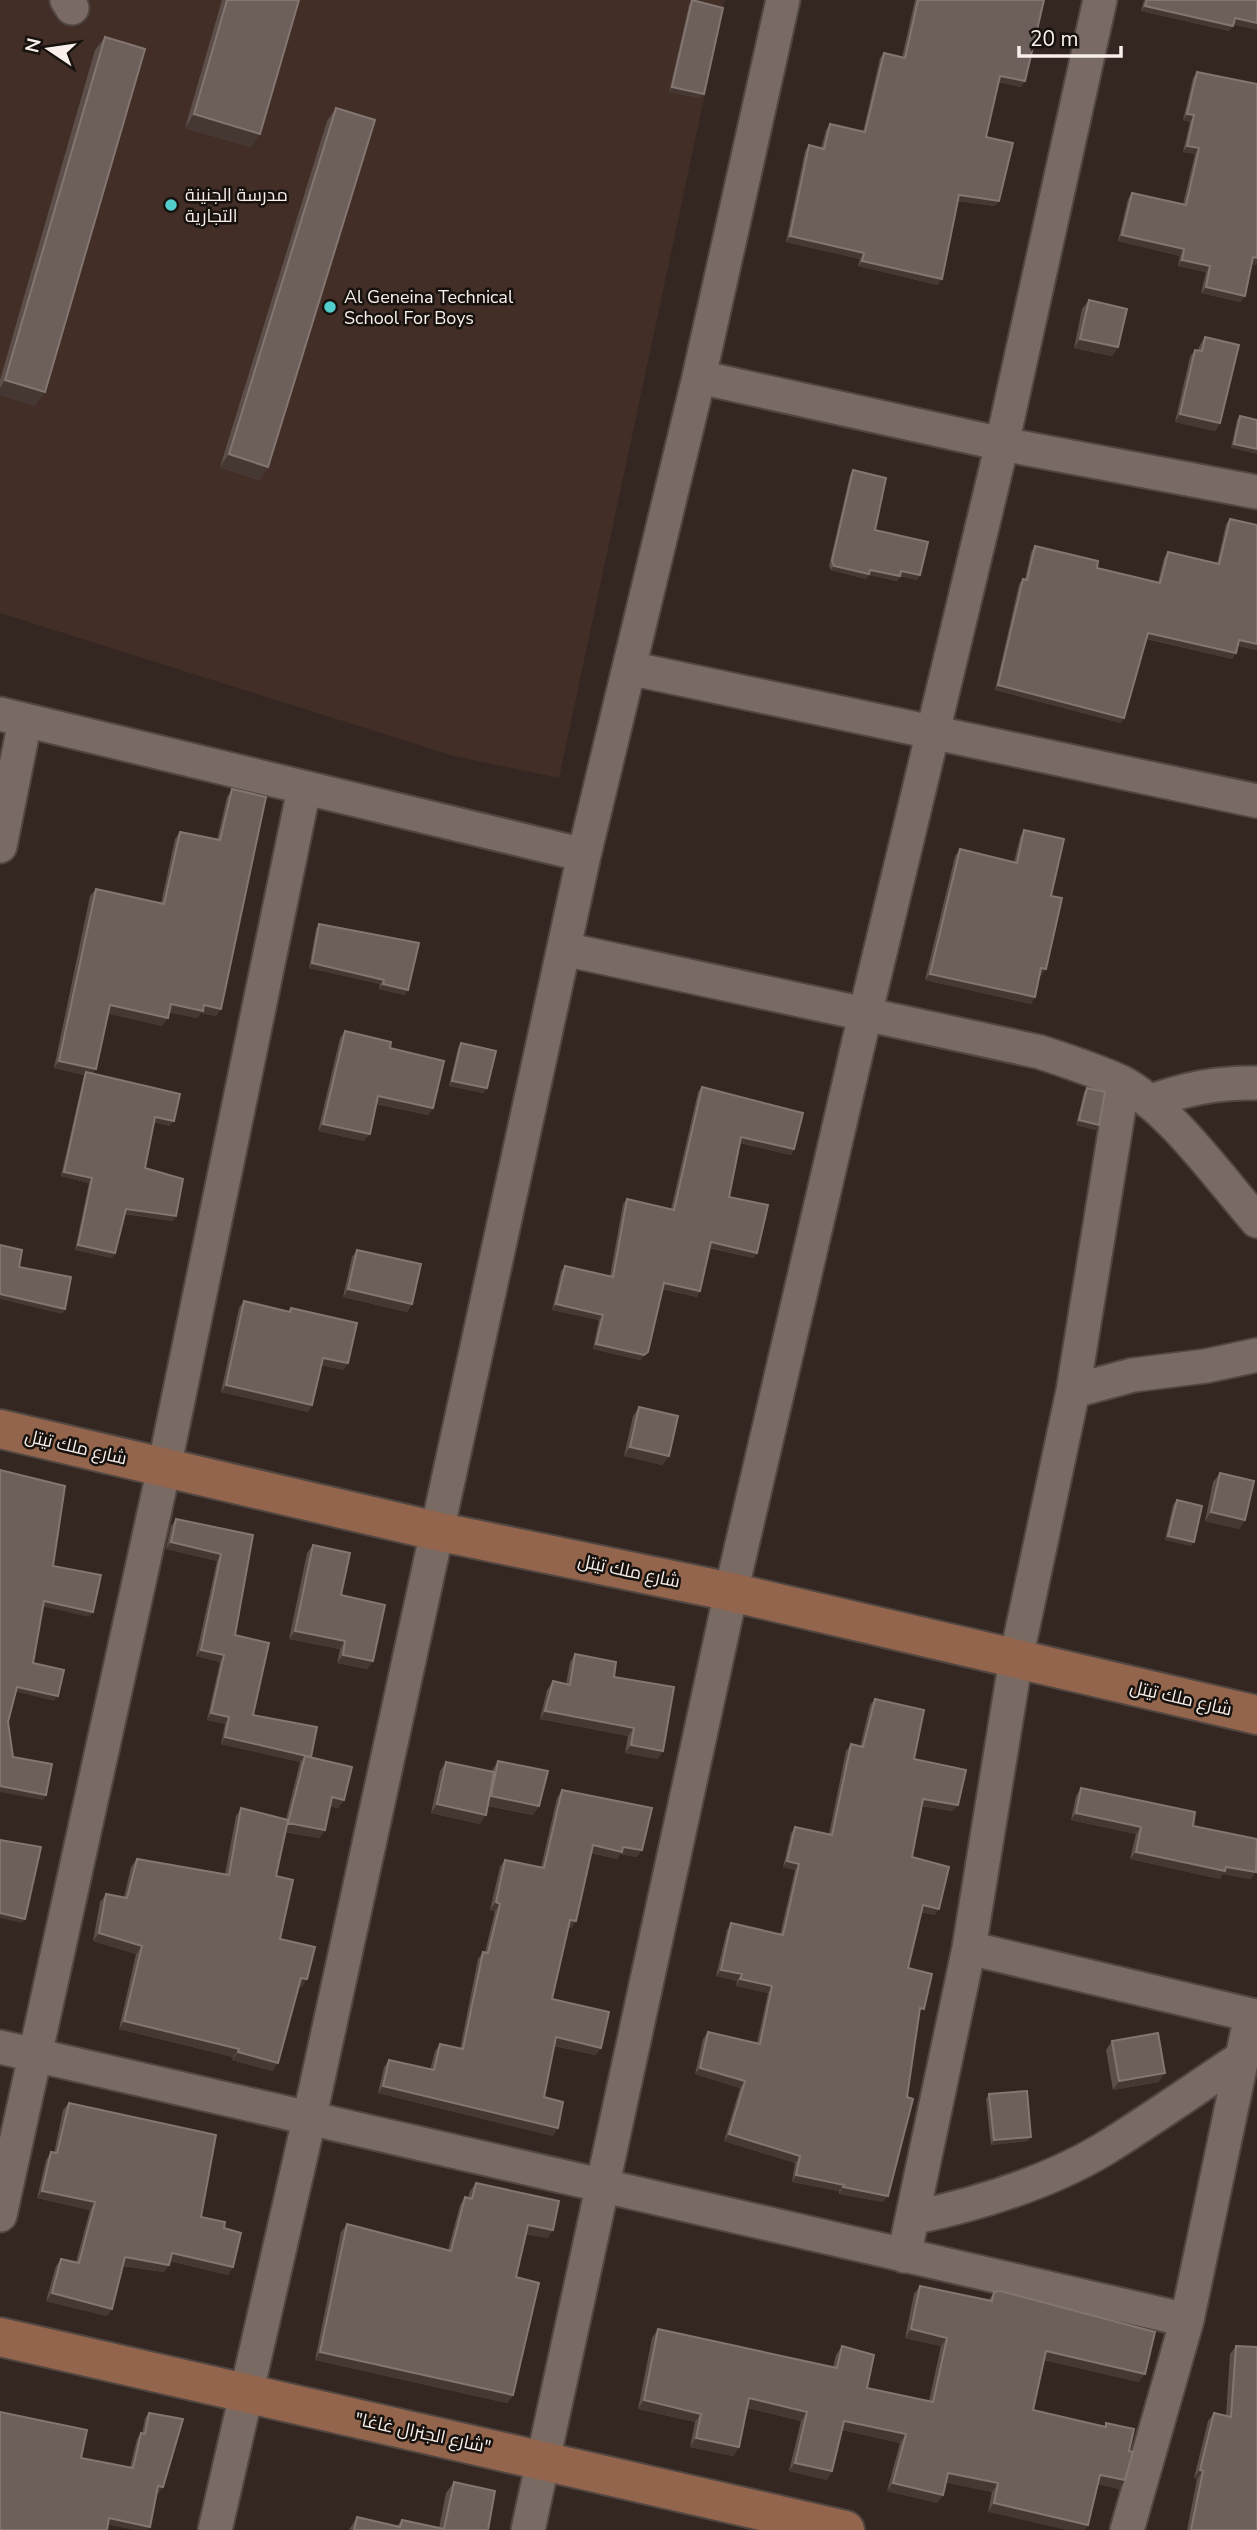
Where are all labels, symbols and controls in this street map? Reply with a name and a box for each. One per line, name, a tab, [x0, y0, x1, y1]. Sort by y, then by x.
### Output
north arrow	[14, 14, 84, 84]
scale bar	[1019, 14, 1120, 58]
text: 20 m	[1030, 25, 1079, 53]
text: N	[19, 36, 48, 55]
place label: مدرسة الجنينة التجارية	[185, 183, 288, 228]
marker: مدرسة الجنينة التجارية	[163, 197, 179, 213]
place label: Al Geneina Technical School For Boys	[344, 285, 514, 330]
marker: Al Geneina Technical School For Boys	[322, 299, 338, 315]
street label: شارع ملك تيتل	[23, 1424, 129, 1470]
street label: شارع ملك تيتل	[576, 1548, 682, 1594]
street label: شارع ملك تيتل	[1128, 1675, 1234, 1721]
street label: "شارع الجنرال غاغا"	[353, 2407, 493, 2459]

